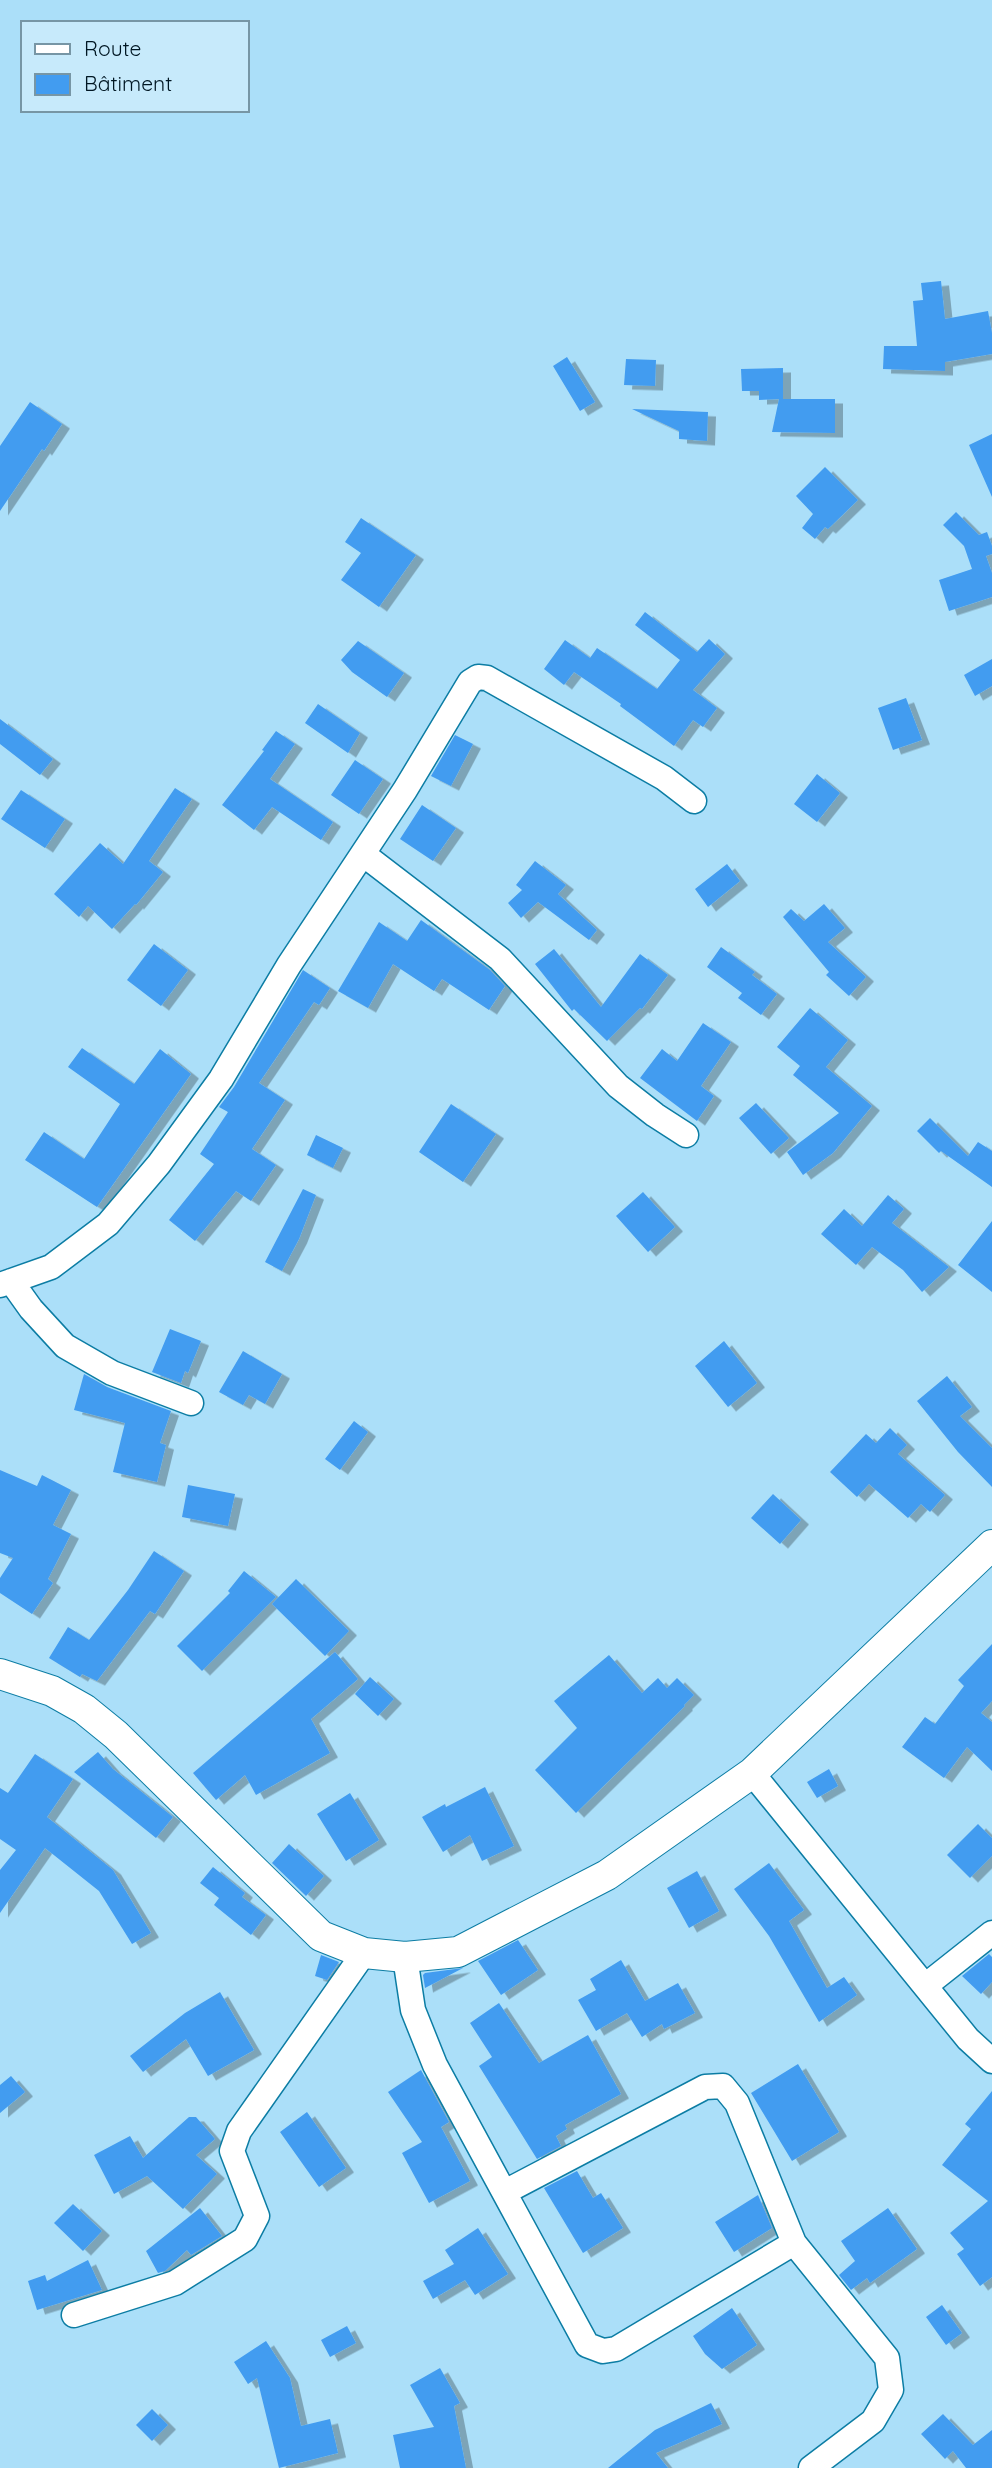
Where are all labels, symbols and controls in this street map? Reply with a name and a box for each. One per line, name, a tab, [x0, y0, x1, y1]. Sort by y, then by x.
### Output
legend	[21, 21, 248, 112]
text: Route	[84, 35, 141, 61]
text: Bâtiment	[84, 70, 172, 96]

